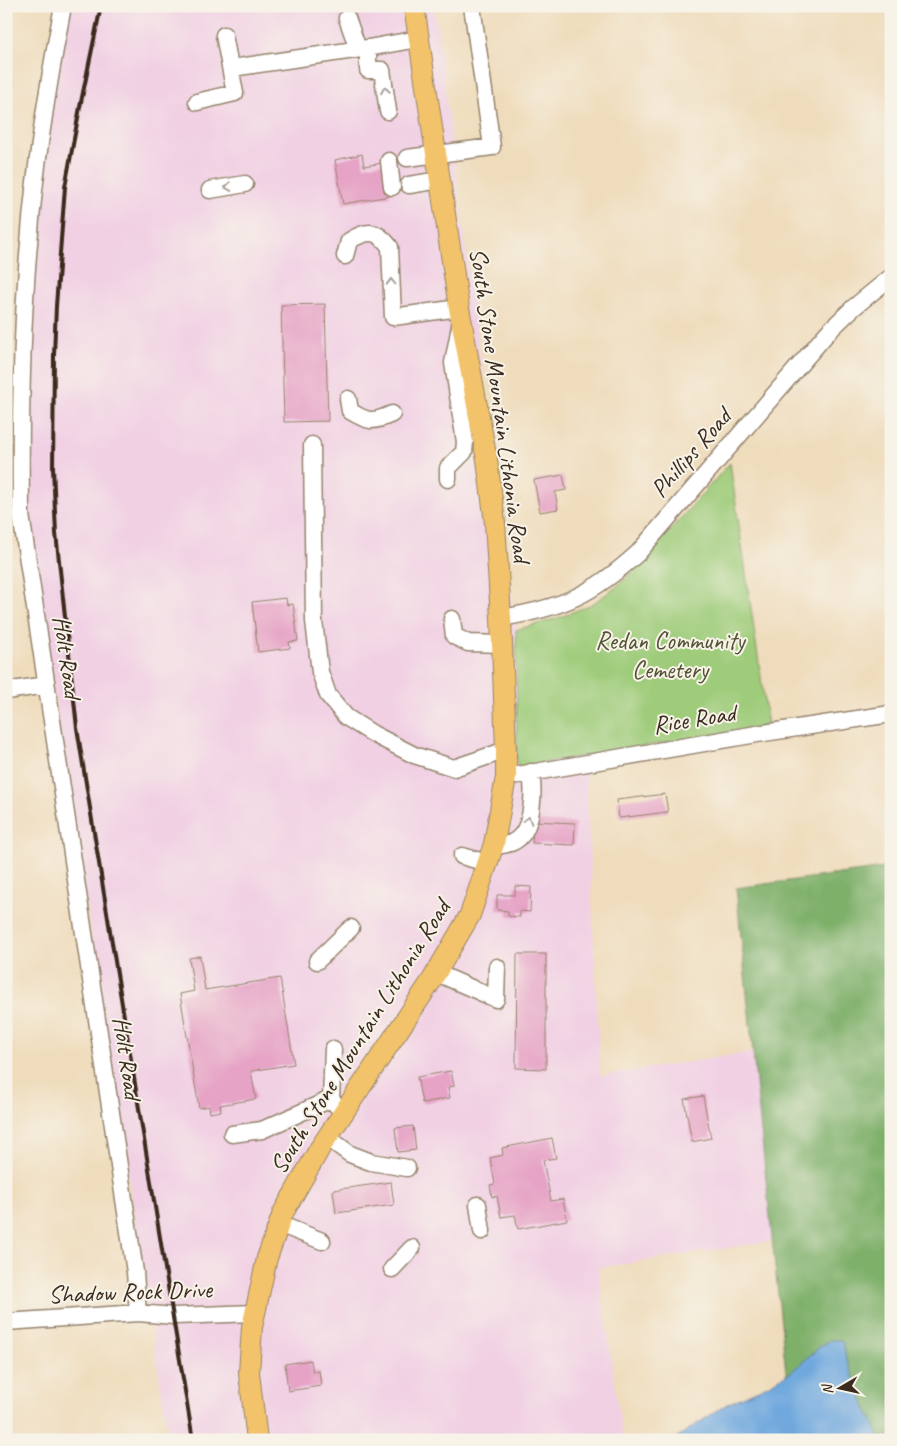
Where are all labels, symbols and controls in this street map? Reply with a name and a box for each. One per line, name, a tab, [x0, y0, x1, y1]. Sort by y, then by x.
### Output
one-way arrow	[380, 86, 391, 94]
one-way arrow	[224, 181, 232, 192]
street label: South Stone Mountain Lithonia Road	[462, 246, 538, 568]
one-way arrow	[386, 278, 397, 286]
street label: Phillips Road	[643, 399, 741, 504]
street label: Holt Road	[45, 614, 89, 703]
park label: Redan Community Cemetery	[595, 625, 747, 686]
street label: Rice Road	[650, 696, 742, 741]
one-way arrow	[523, 816, 533, 824]
street label: South Stone Mountain Lithonia Road	[263, 891, 460, 1180]
street label: Holt Road	[105, 1015, 149, 1104]
street label: Shadow Rock Drive	[48, 1273, 214, 1311]
north arrow	[814, 1364, 864, 1414]
text: N	[818, 1382, 837, 1396]

